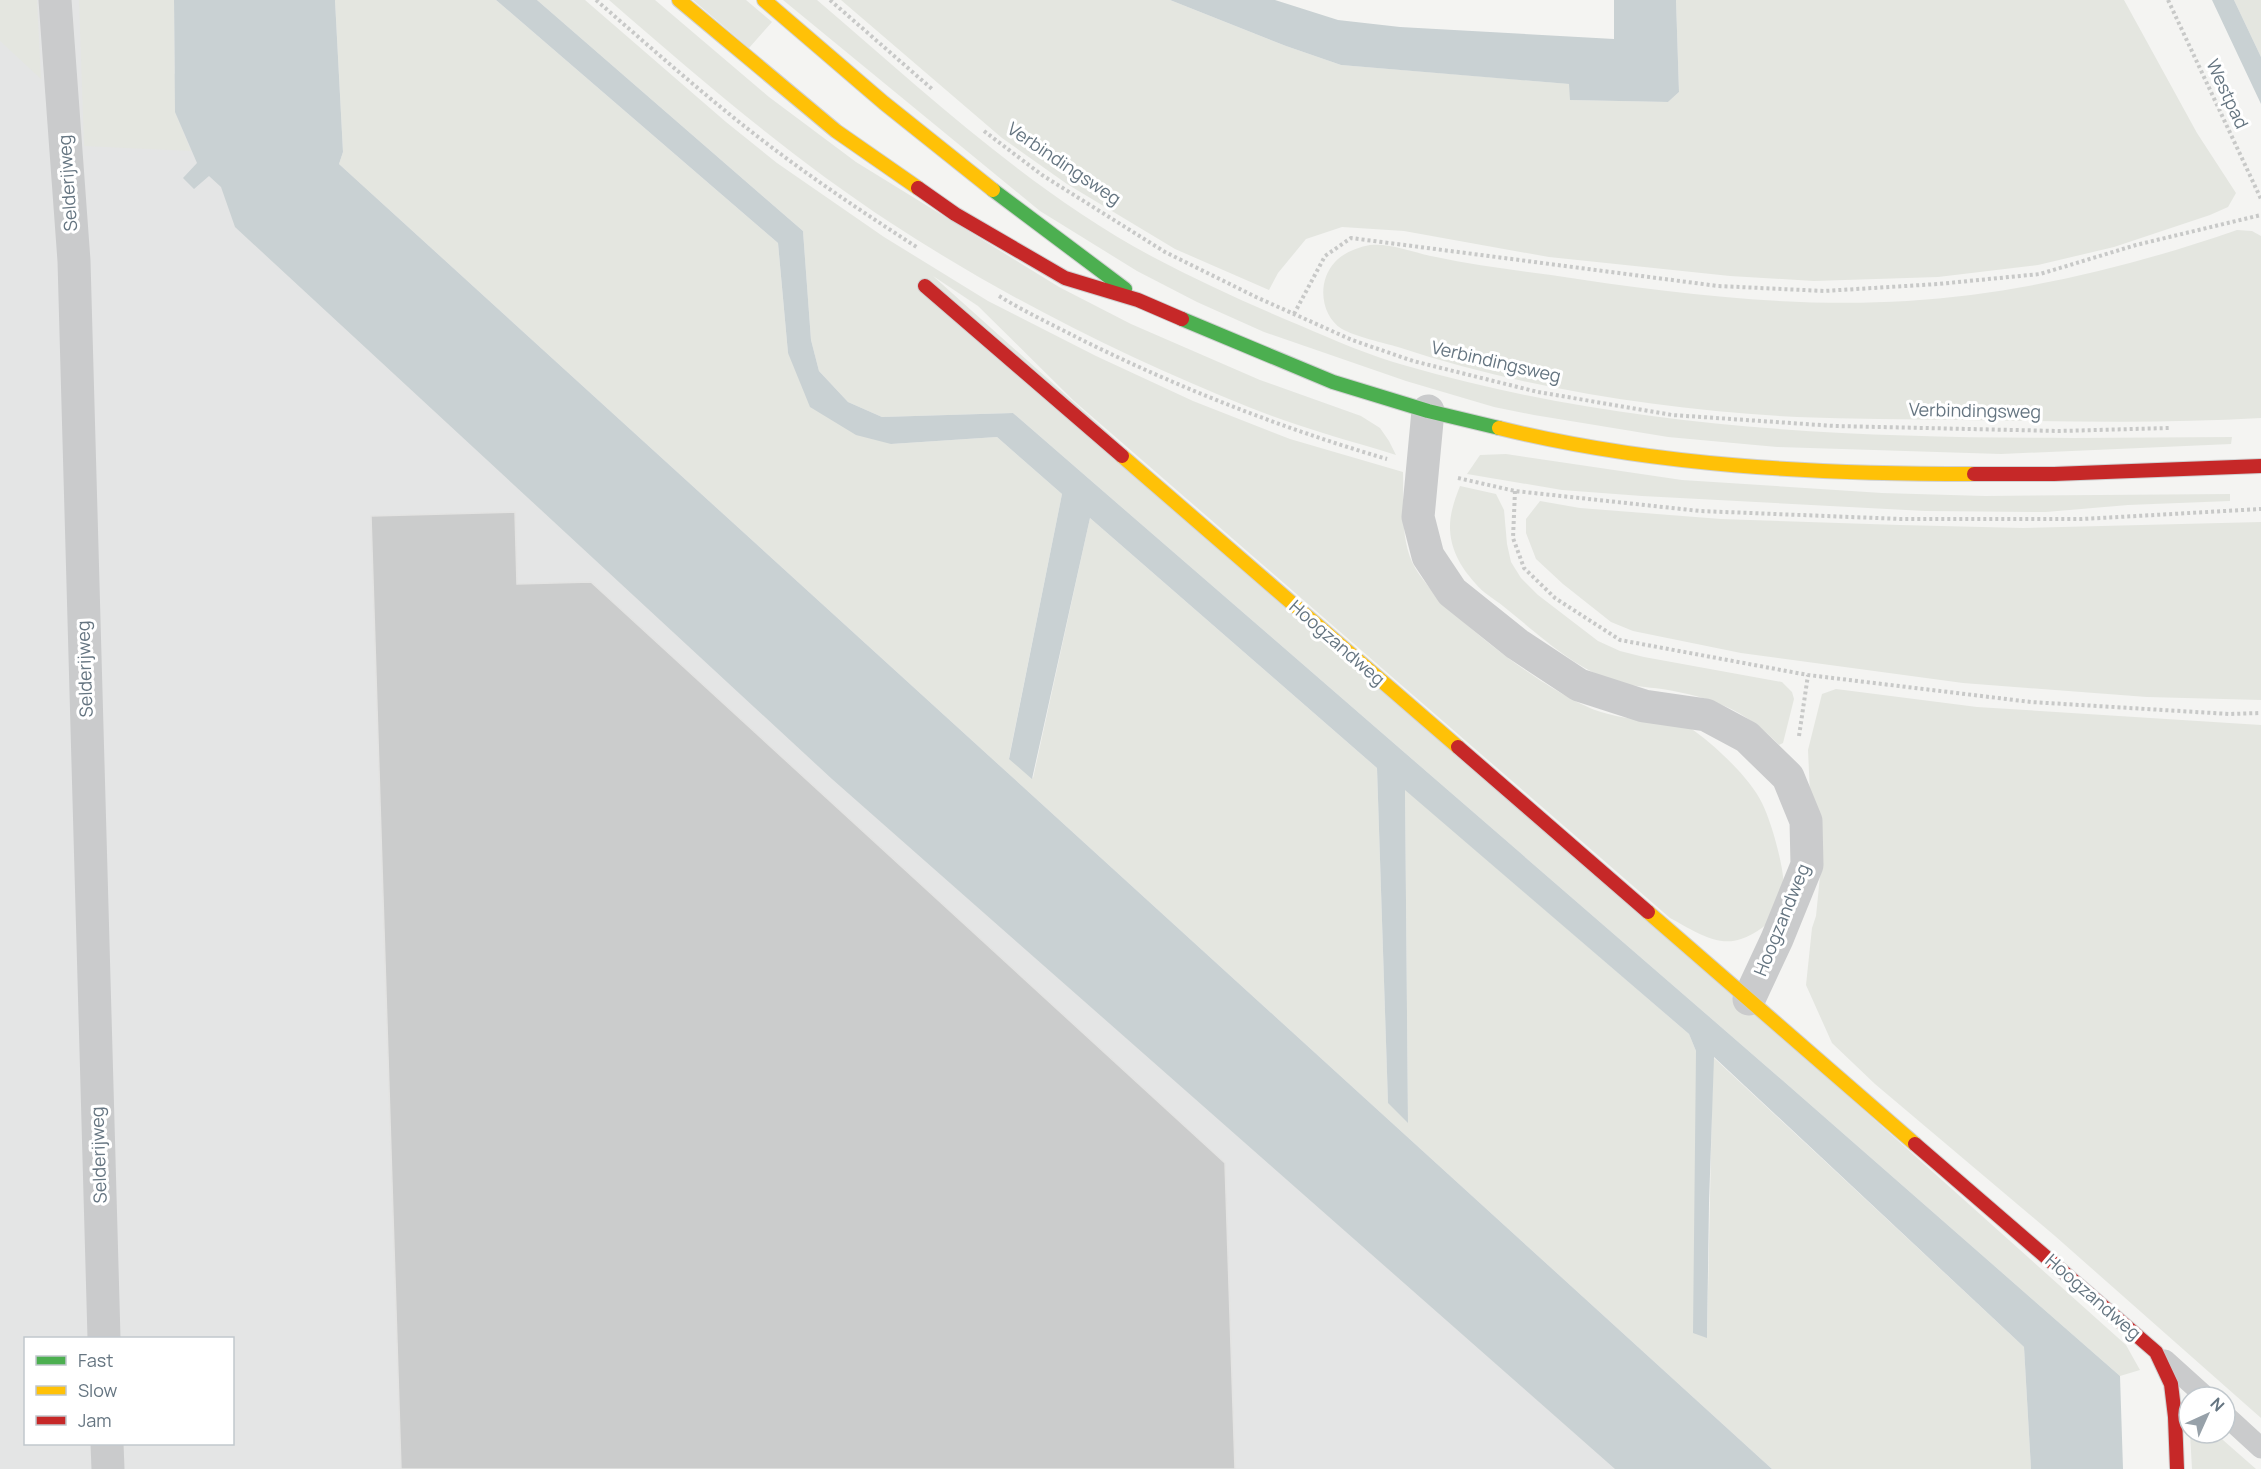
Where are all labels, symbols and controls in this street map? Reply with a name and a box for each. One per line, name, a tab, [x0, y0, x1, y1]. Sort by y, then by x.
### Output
street label: Westpad	[2201, 55, 2254, 132]
street label: Verbindingsweg	[1003, 116, 1126, 210]
street label: Selderijweg	[52, 134, 82, 232]
street label: Verbindingsweg	[1429, 334, 1563, 388]
street label: Verbindingsweg	[1909, 397, 2041, 423]
street label: Hoogzandweg	[1285, 594, 1391, 690]
street label: Selderijweg	[70, 620, 98, 718]
street label: Hoogzandweg	[1748, 860, 1815, 979]
street label: Selderijweg	[84, 1106, 112, 1204]
street label: Hoogzandweg	[2041, 1248, 2147, 1344]
legend	[24, 1337, 234, 1445]
text: Fast	[78, 1348, 113, 1372]
text: Slow	[78, 1378, 118, 1402]
north arrow	[2177, 1385, 2237, 1445]
text: N	[2206, 1393, 2229, 1416]
text: Jam	[78, 1408, 112, 1432]

